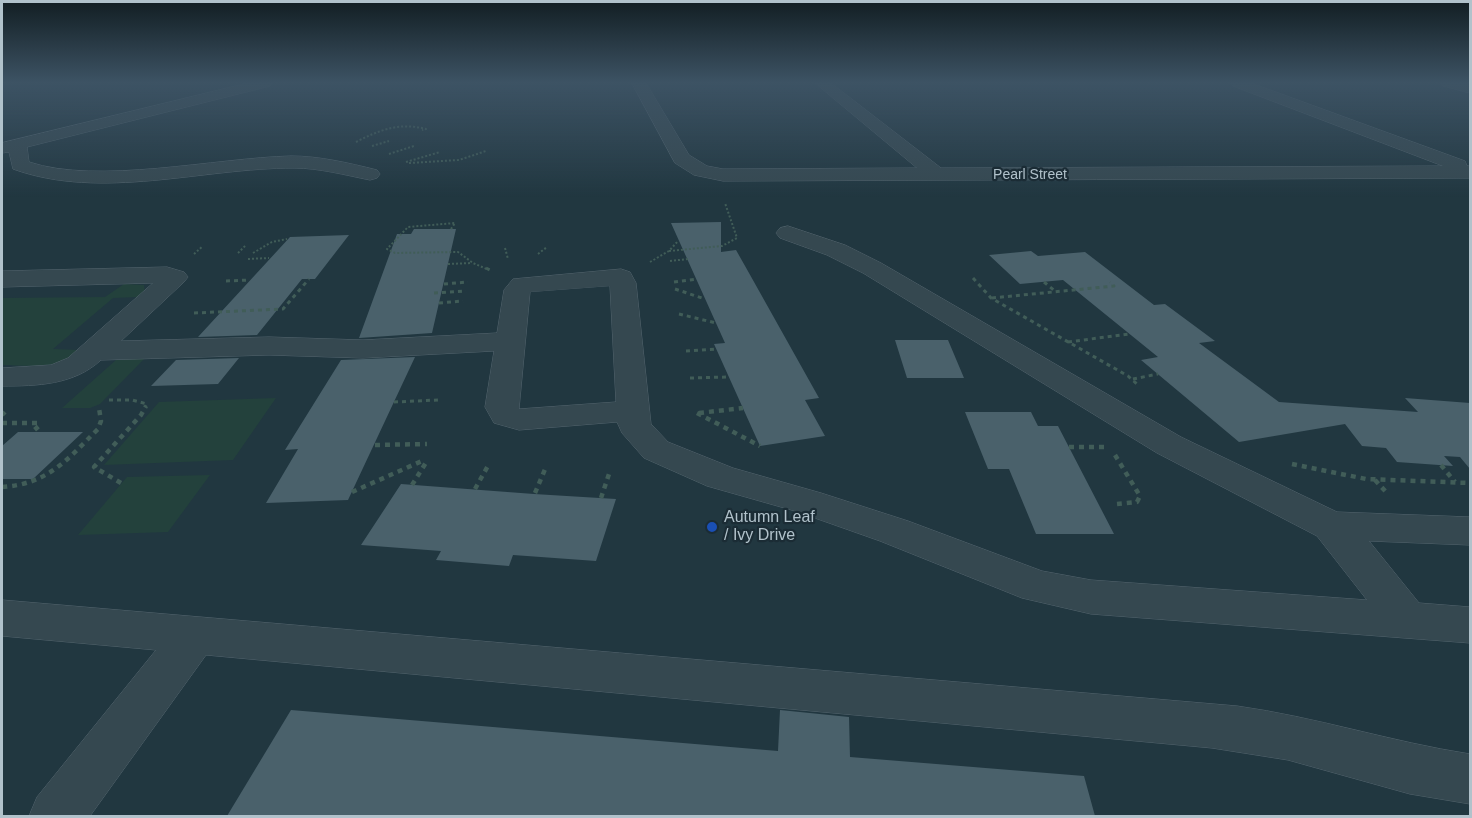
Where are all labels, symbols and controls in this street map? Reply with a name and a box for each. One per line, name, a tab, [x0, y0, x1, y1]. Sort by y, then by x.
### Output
street label: Pearl Street	[993, 167, 1067, 183]
place label: Autumn Leaf / Ivy Drive	[724, 508, 815, 546]
marker: Autumn Leaf / Ivy Drive	[705, 520, 719, 534]

